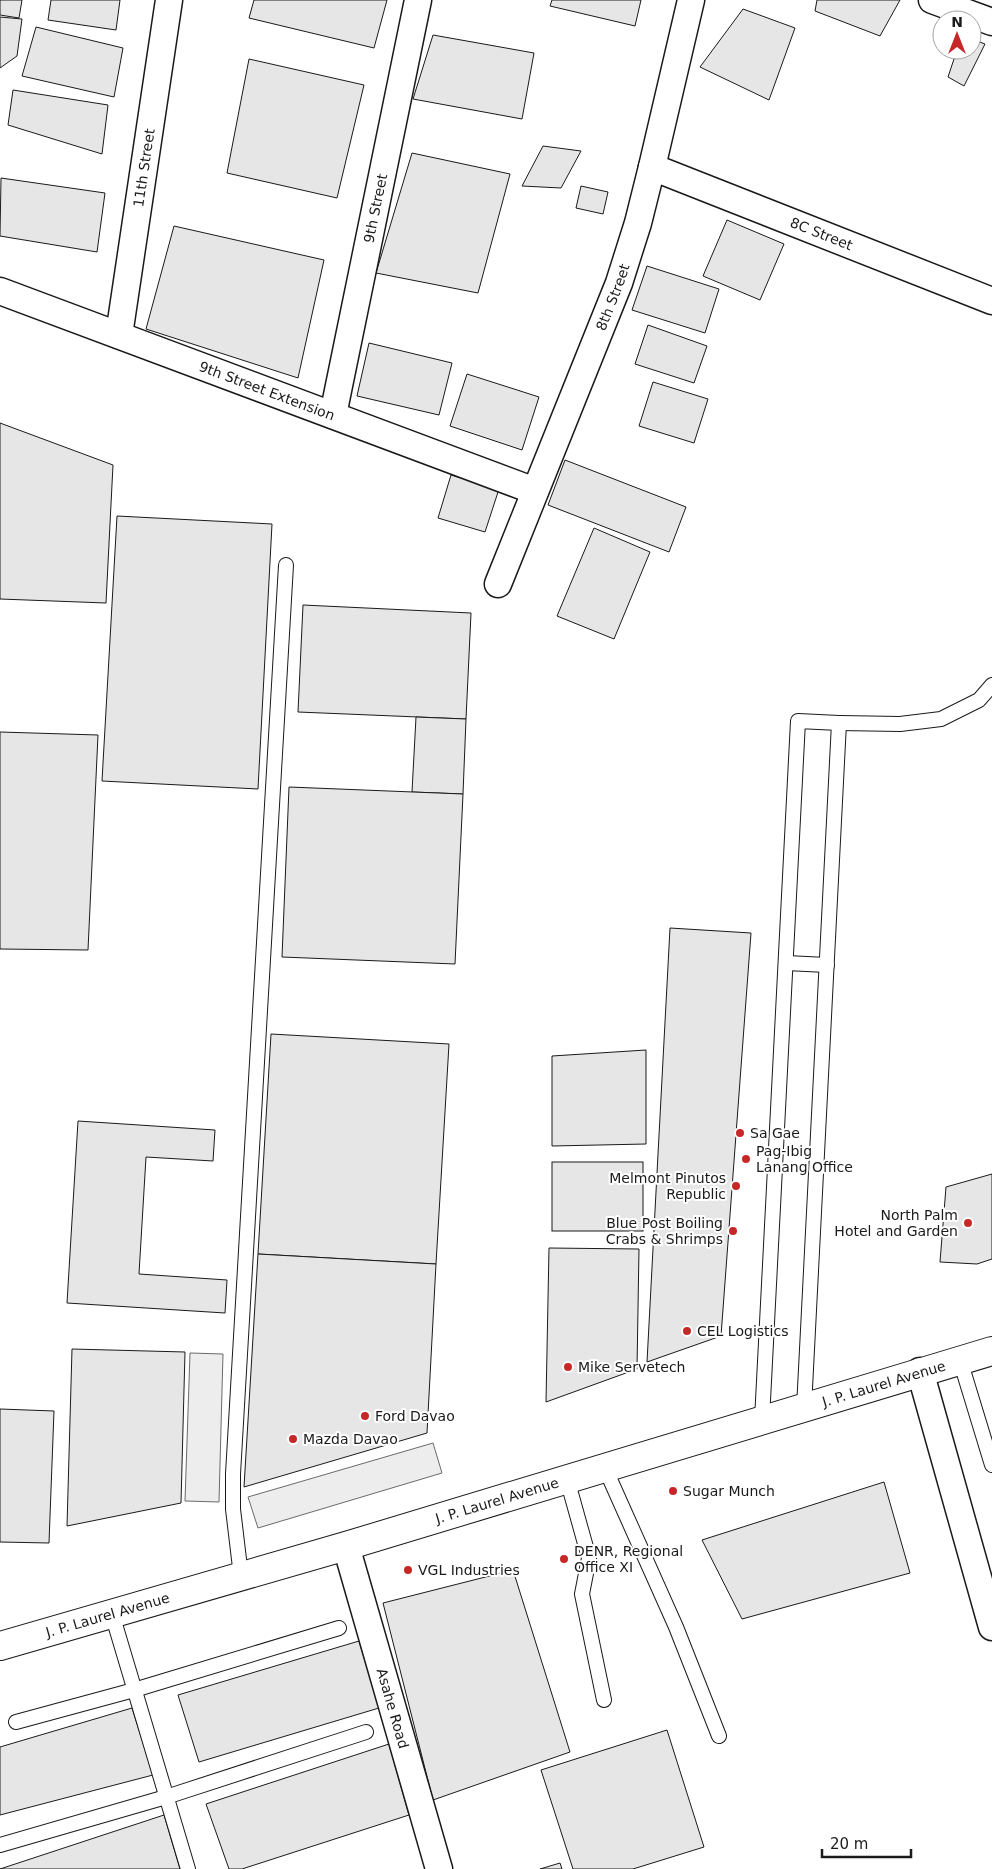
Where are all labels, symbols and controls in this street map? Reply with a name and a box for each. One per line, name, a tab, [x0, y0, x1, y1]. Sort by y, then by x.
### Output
north arrow	[932, 10, 982, 60]
text: N	[951, 14, 963, 30]
street label: 11th Street	[130, 127, 158, 208]
street label: 9th Street	[360, 172, 390, 244]
street label: 8C Street	[788, 214, 855, 253]
street label: 8th Street	[593, 261, 633, 333]
street label: 9th Street Extension	[197, 358, 337, 423]
place label: Sa Gae	[750, 1125, 800, 1141]
marker: Sa Gae	[734, 1127, 746, 1139]
place label: Pag-Ibig Lanang Office	[756, 1143, 853, 1175]
marker: Pag-Ibig Lanang Office	[740, 1153, 752, 1165]
place label: Melmont Pinutos Republic	[609, 1170, 726, 1202]
marker: Melmont Pinutos Republic	[730, 1180, 742, 1192]
place label: North Palm Hotel and Garden	[834, 1207, 958, 1239]
place label: Blue Post Boiling Crabs & Shrimps	[606, 1215, 723, 1247]
marker: North Palm Hotel and Garden	[962, 1217, 974, 1229]
marker: Blue Post Boiling Crabs & Shrimps	[727, 1225, 739, 1237]
place label: CEL Logistics	[697, 1323, 788, 1339]
marker: CEL Logistics	[681, 1325, 693, 1337]
street label: J. P. Laurel Avenue	[819, 1357, 947, 1410]
place label: Mike Servetech	[578, 1359, 685, 1375]
marker: Mike Servetech	[562, 1361, 574, 1373]
place label: Ford Davao	[375, 1408, 455, 1424]
marker: Ford Davao	[359, 1410, 371, 1422]
place label: Mazda Davao	[303, 1431, 398, 1447]
marker: Mazda Davao	[287, 1433, 299, 1445]
street label: J. P. Laurel Avenue	[433, 1474, 561, 1527]
place label: Sugar Munch	[683, 1483, 775, 1499]
marker: Sugar Munch	[667, 1485, 679, 1497]
place label: DENR, Regional Office XI	[574, 1543, 683, 1575]
marker: DENR, Regional Office XI	[558, 1553, 570, 1565]
place label: VGL Industries	[418, 1562, 520, 1578]
marker: VGL Industries	[402, 1564, 414, 1576]
street label: J. P. Laurel Avenue	[43, 1589, 171, 1641]
street label: Asahe Road	[374, 1667, 412, 1750]
scale bar	[822, 1826, 911, 1858]
text: 20 m	[830, 1835, 868, 1853]

